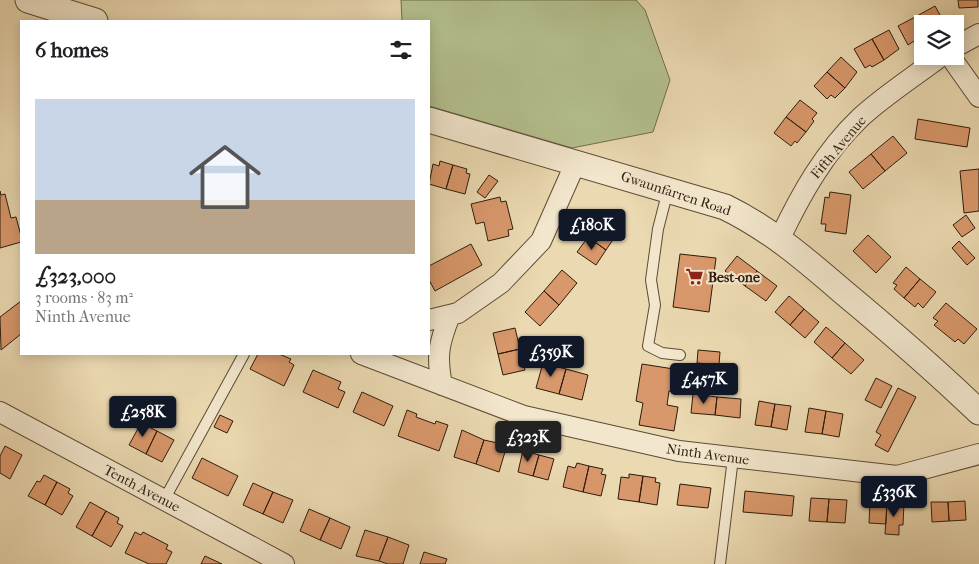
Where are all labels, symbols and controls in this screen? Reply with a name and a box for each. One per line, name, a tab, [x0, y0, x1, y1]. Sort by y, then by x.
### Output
map controls	[914, 15, 964, 65]
button: layers	[914, 15, 964, 65]
icon: filters	[387, 36, 415, 64]
text: 6 homes	[35, 38, 109, 62]
street label: Fifth Avenue	[807, 112, 870, 182]
icon: home	[180, 132, 270, 222]
street label: Gwaunfarren Road	[619, 168, 733, 219]
pin: £180K	[557, 208, 627, 251]
text: £180K	[570, 215, 614, 234]
text: £323,000	[35, 264, 116, 288]
supermarket icon: Best-one	[684, 267, 704, 287]
place label: Best-one	[708, 269, 760, 286]
text: 3 rooms · 83 m²	[35, 288, 133, 307]
text: Ninth Avenue	[35, 307, 131, 326]
pin: £359K	[516, 336, 586, 378]
text: £359K	[529, 342, 573, 361]
pin: £457K	[669, 362, 739, 405]
text: £457K	[681, 369, 727, 388]
pin: £258K	[108, 396, 178, 438]
text: £258K	[120, 402, 166, 421]
pin: £323K	[493, 420, 563, 463]
text: £323K	[506, 427, 550, 446]
street label: Ninth Avenue	[665, 440, 751, 469]
street label: Tenth Avenue	[101, 461, 183, 516]
pin: £336K	[859, 476, 929, 518]
text: £336K	[872, 482, 916, 501]

